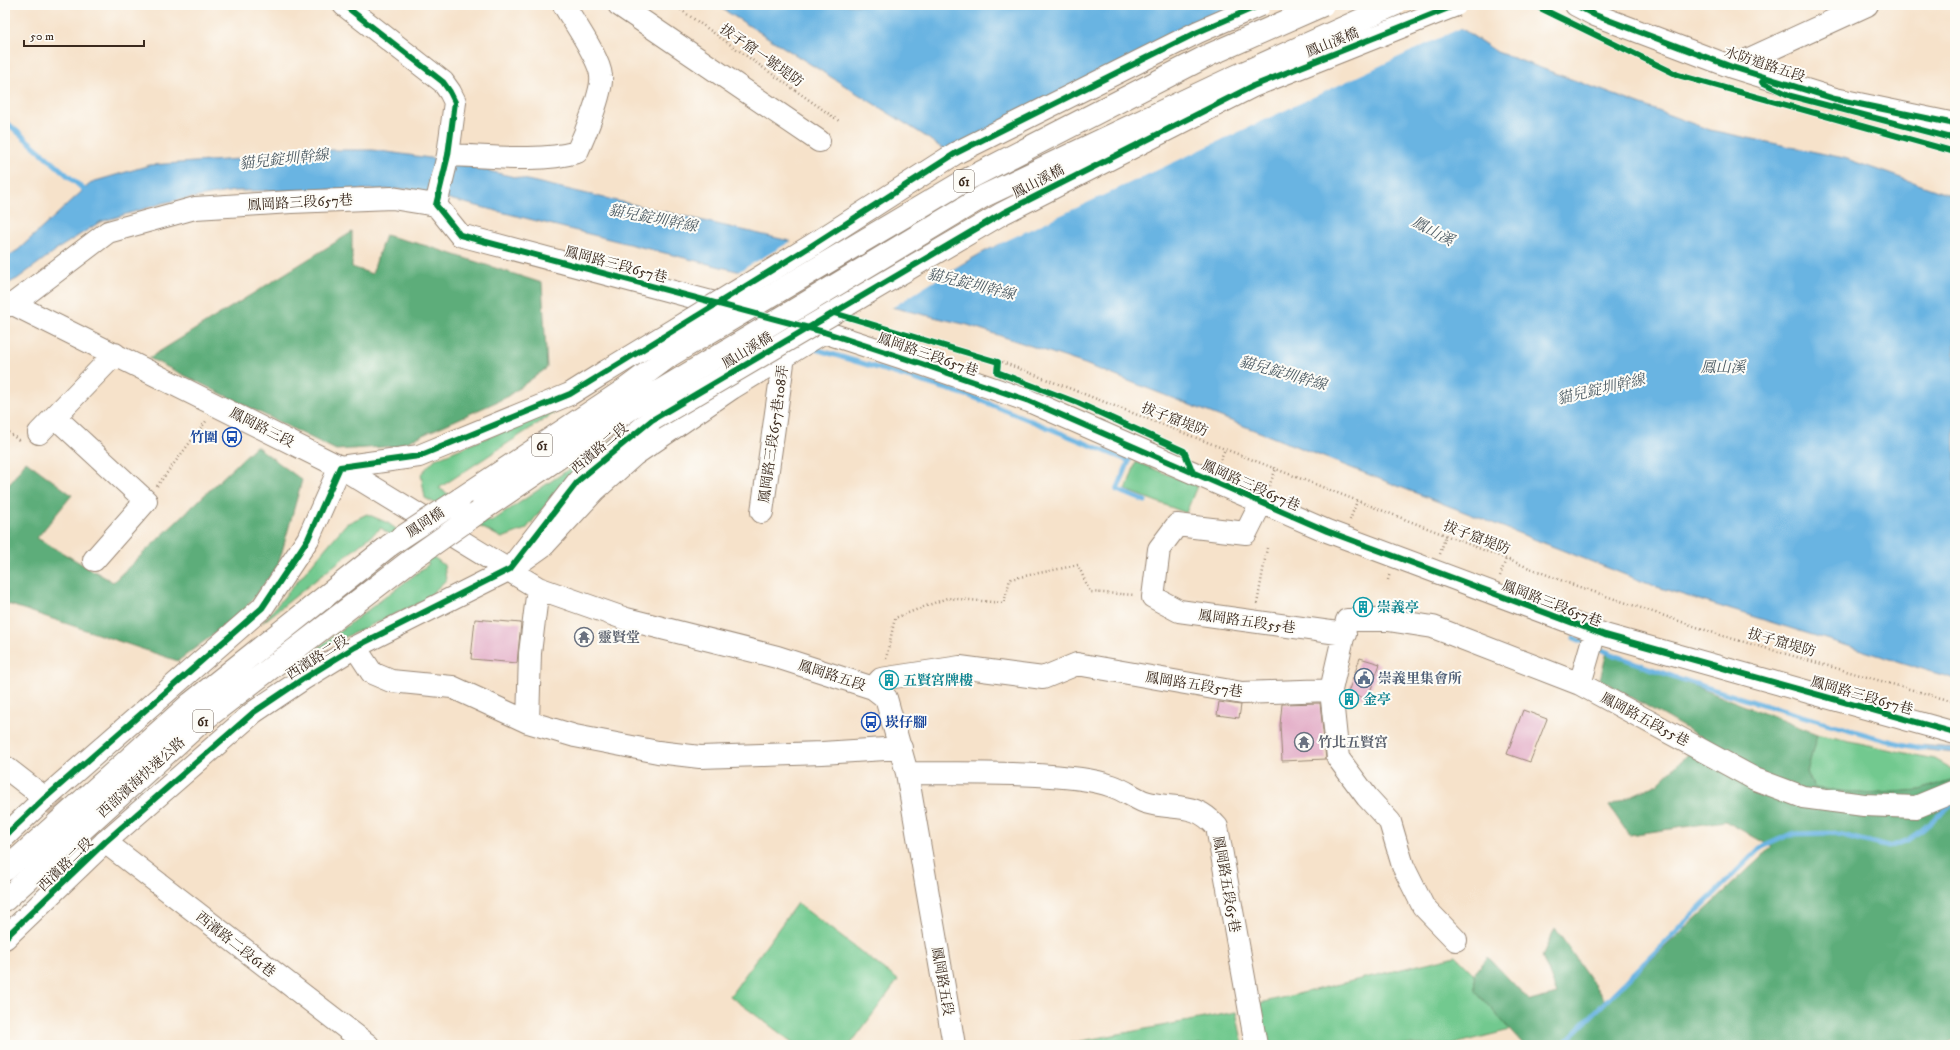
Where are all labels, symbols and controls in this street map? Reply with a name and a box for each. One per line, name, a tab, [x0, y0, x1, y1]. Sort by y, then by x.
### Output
street label: 拔子窟一號堤防	[716, 20, 807, 91]
scale bar	[24, 22, 144, 48]
street label: 鳳山溪橋	[1303, 24, 1362, 62]
text: 50 m	[30, 29, 54, 44]
street label: 水防道路五段	[1722, 43, 1807, 86]
water label: 貓兒錠圳幹線	[238, 145, 332, 174]
street label: 鳳山溪橋	[1009, 161, 1067, 203]
road number: 61	[954, 170, 974, 192]
street label: 鳳岡路三段657巷	[247, 191, 353, 215]
water label: 貓兒錠圳幹線	[607, 201, 701, 237]
water label: 鳳山溪	[1408, 212, 1459, 251]
street label: 鳳岡路三段657巷	[562, 243, 669, 287]
water label: 貓兒錠圳幹線	[925, 264, 1019, 305]
street label: 鳳山溪橋	[719, 329, 776, 373]
street label: 鳳岡路三段657巷	[875, 329, 981, 381]
water label: 貓兒錠圳幹線	[1237, 352, 1331, 396]
water label: 鳳山溪	[1700, 358, 1747, 377]
street label: 鳳岡路三段657巷108弄	[755, 364, 793, 504]
water label: 貓兒錠圳幹線	[1555, 370, 1649, 409]
street label: 拔子窟堤防	[1139, 399, 1211, 441]
street label: 鳳岡路三段	[226, 404, 297, 452]
street label: 西濱路二段	[567, 419, 632, 478]
bus stop icon: 竹圍	[221, 426, 243, 448]
place label: 竹圍	[190, 429, 218, 447]
road number: 61	[532, 434, 552, 456]
street label: 鳳岡路三段657巷	[1199, 456, 1303, 516]
street label: 鳳岡橋	[403, 504, 448, 542]
street label: 拔子窟堤防	[1441, 517, 1513, 559]
street label: 鳳岡路三段657巷	[1499, 577, 1604, 631]
building icon: 崇義亭	[1352, 596, 1374, 618]
place label: 崇義亭	[1377, 599, 1419, 617]
street label: 鳳岡路五段55巷	[1197, 606, 1297, 638]
street label: 拔子窟堤防	[1746, 625, 1818, 661]
temple icon: 靈賢堂	[573, 626, 595, 648]
place label: 靈賢堂	[598, 629, 640, 647]
street label: 西濱路二段	[283, 632, 352, 684]
street label: 鳳岡路五段	[796, 657, 868, 695]
public building icon: 崇義里集會所	[1353, 667, 1375, 689]
street label: 鳳岡路五段57巷	[1144, 668, 1244, 702]
building icon: 五賢宮牌樓	[878, 669, 900, 691]
place label: 崇義里集會所	[1378, 670, 1462, 688]
place label: 五賢宮牌樓	[903, 672, 973, 690]
street label: 鳳岡路三段657巷	[1808, 673, 1915, 719]
building icon: 金亭	[1338, 688, 1360, 710]
street label: 鳳岡路五段55巷	[1597, 689, 1692, 751]
place label: 金亭	[1363, 691, 1391, 709]
road number: 61	[193, 710, 213, 732]
bus stop icon: 崁仔腳	[860, 711, 882, 733]
place label: 崁仔腳	[885, 714, 927, 732]
temple icon: 竹北五賢宮	[1293, 731, 1315, 753]
street label: 西部濱海快速公路	[94, 734, 189, 822]
place label: 竹北五賢宮	[1318, 734, 1388, 752]
street label: 西濱路二段	[34, 834, 97, 896]
street label: 鳳岡路五段65巷	[1209, 834, 1243, 934]
street label: 西濱路二段61巷	[192, 908, 279, 982]
street label: 鳳岡路五段	[927, 945, 957, 1017]

